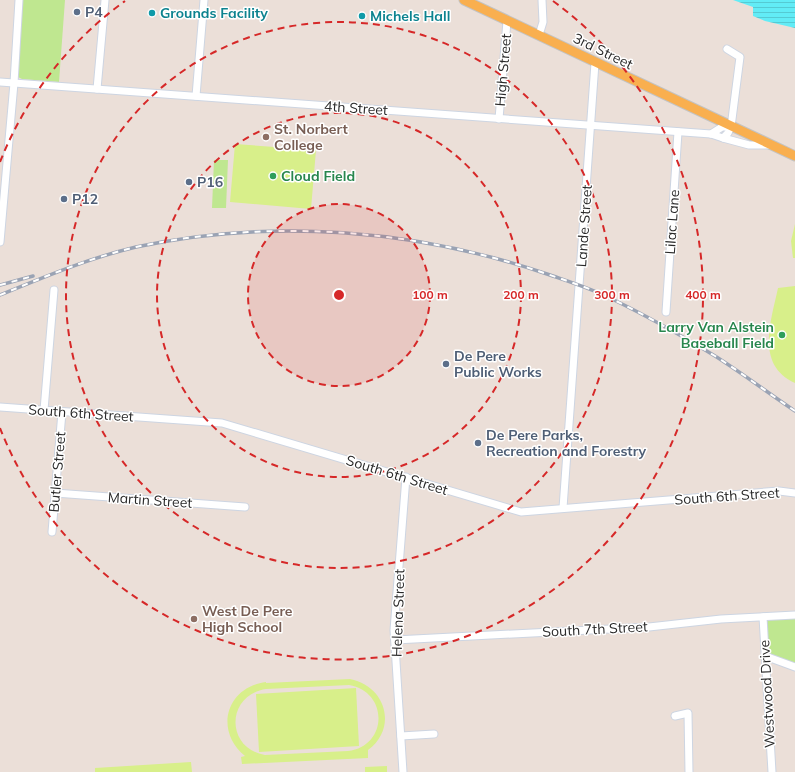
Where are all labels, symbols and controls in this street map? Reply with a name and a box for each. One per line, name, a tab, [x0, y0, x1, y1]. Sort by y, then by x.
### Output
place label: P4	[85, 3, 103, 21]
place label: Grounds Facility	[160, 4, 268, 22]
marker: P4	[72, 7, 82, 17]
place label: Michels Hall	[370, 7, 450, 25]
marker: Grounds Facility	[147, 8, 157, 18]
marker: Michels Hall	[357, 11, 367, 21]
street label: 3rd Street	[570, 29, 636, 73]
street label: High Street	[491, 33, 515, 107]
street label: 4th Street	[324, 97, 389, 119]
place label: St. Norbert College	[274, 120, 348, 154]
marker: St. Norbert College	[261, 132, 271, 142]
place label: Cloud Field	[281, 167, 355, 185]
marker: Cloud Field	[268, 171, 278, 181]
place label: P16	[197, 173, 223, 191]
marker: P16	[184, 177, 194, 187]
street label: Lande Street	[572, 184, 596, 268]
street label: Lilac Lane	[661, 189, 683, 255]
place label: P12	[72, 190, 98, 208]
marker: P12	[59, 194, 69, 204]
text: 100 m	[412, 287, 448, 302]
text: 200 m	[503, 287, 539, 302]
text: 300 m	[594, 287, 630, 302]
text: 400 m	[685, 287, 721, 302]
centre of rings	[332, 288, 346, 302]
place label: Larry Van Alstein Baseball Field	[658, 318, 774, 352]
marker: Larry Van Alstein Baseball Field	[777, 330, 787, 340]
place label: De Pere Public Works	[454, 347, 542, 381]
marker: De Pere Public Works	[441, 359, 451, 369]
street label: South 6th Street	[28, 400, 134, 426]
place label: De Pere Parks, Recreation and Forestry	[486, 426, 647, 460]
street label: Butler Street	[45, 431, 69, 513]
marker: De Pere Parks, Recreation and Forestry	[473, 438, 483, 448]
street label: South 6th Street	[344, 451, 450, 499]
street label: South 6th Street	[674, 483, 780, 509]
street label: Martin Street	[107, 488, 193, 512]
street label: Helena Street	[387, 568, 409, 657]
place label: West De Pere High School	[202, 602, 293, 636]
marker: West De Pere High School	[189, 614, 199, 624]
street label: South 7th Street	[542, 617, 648, 641]
street label: Westwood Drive	[755, 640, 779, 748]

